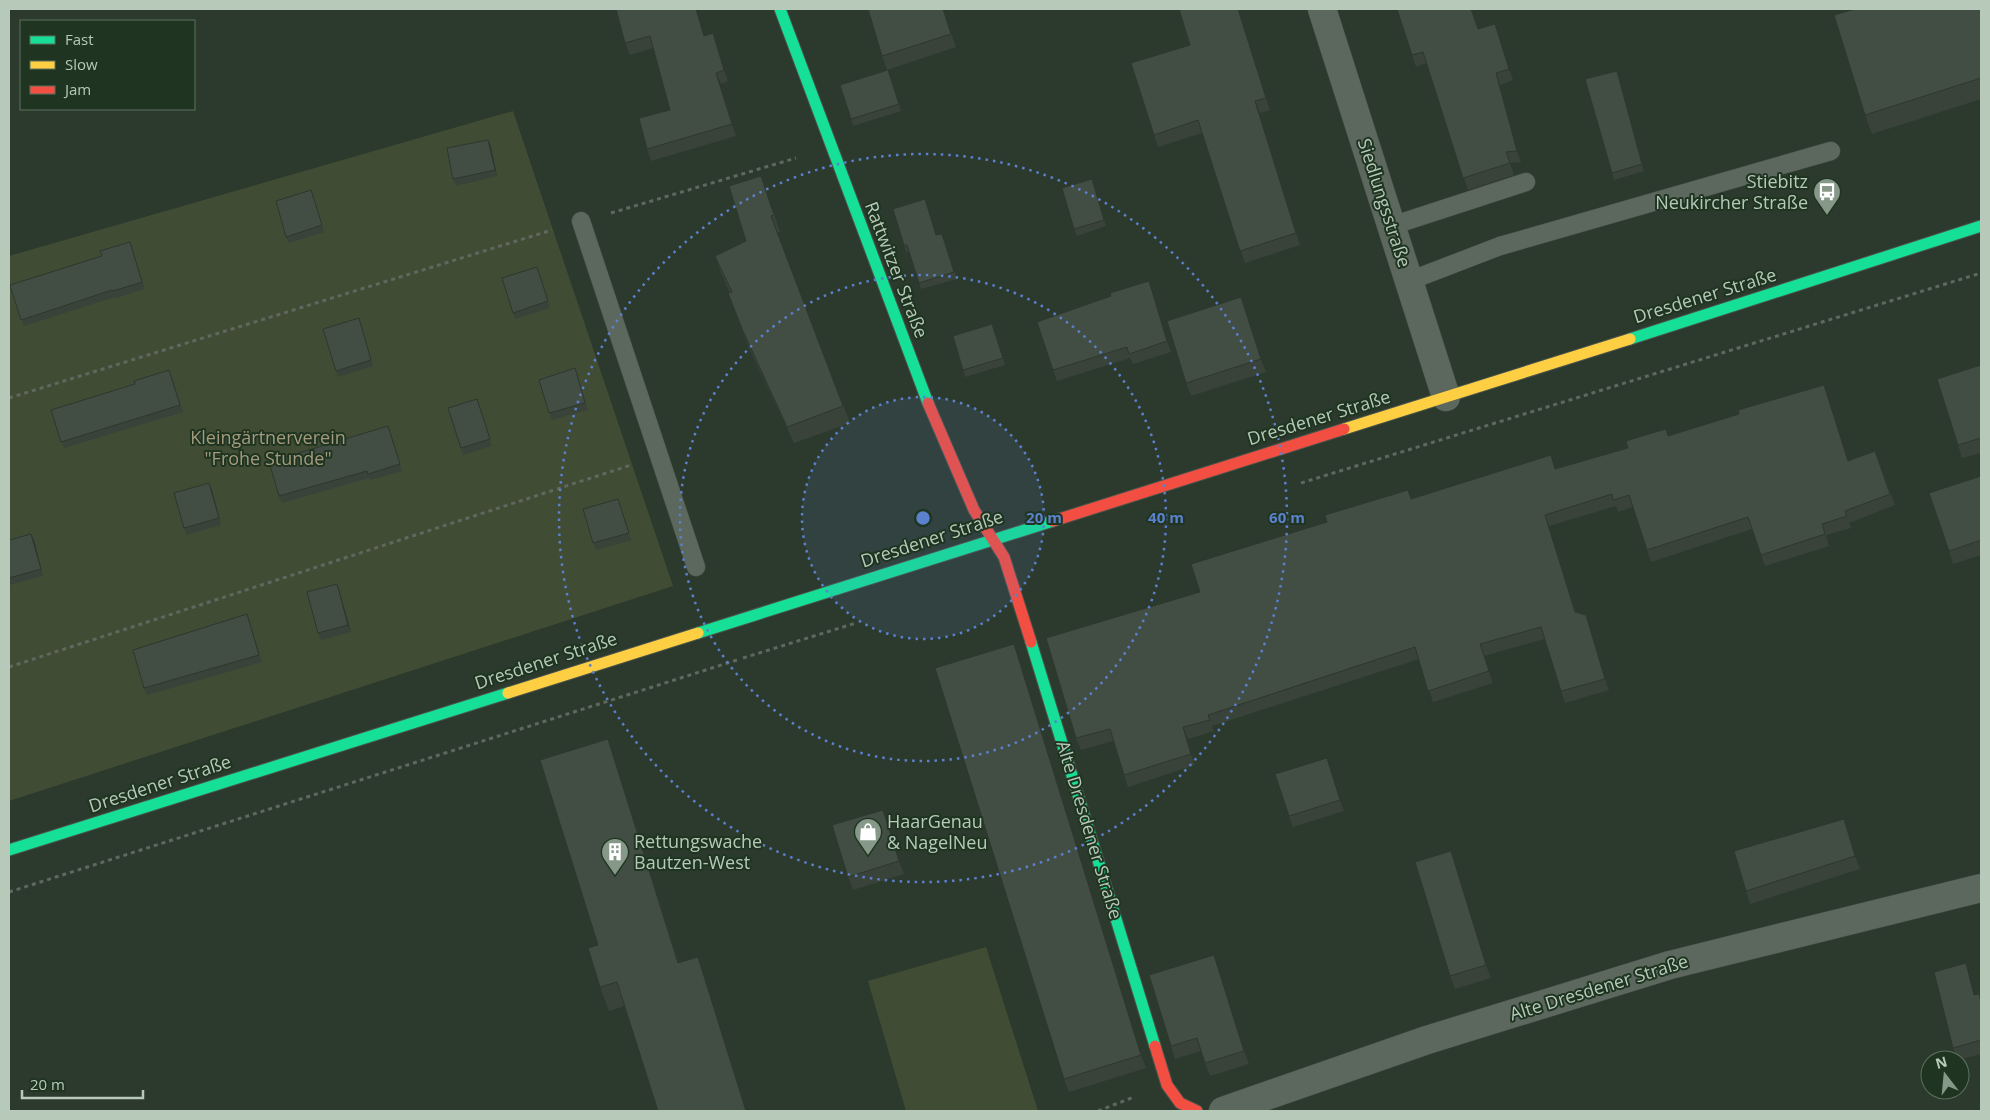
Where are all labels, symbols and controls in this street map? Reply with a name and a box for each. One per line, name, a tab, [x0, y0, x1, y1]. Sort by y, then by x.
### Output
legend	[20, 20, 195, 110]
text: Fast	[65, 29, 94, 49]
text: Slow	[65, 54, 98, 74]
text: Jam	[63, 79, 91, 99]
street label: Siedlungsstraße	[1353, 135, 1417, 270]
place label: Stiebitz Neukircher Straße	[1655, 169, 1808, 214]
bus stop icon: Stiebitz Neukircher Straße	[1812, 177, 1842, 216]
street label: Rattwitzer Straße	[860, 198, 934, 341]
street label: Dresdener Straße	[1630, 262, 1779, 328]
street label: Dresdener Straße	[1244, 384, 1393, 450]
park label: Kleingärtnerverein "Frohe Stunde"	[190, 425, 346, 470]
street label: Dresdener Straße	[857, 504, 1006, 572]
text: 20 m	[1026, 507, 1062, 527]
text: 40 m	[1148, 507, 1184, 527]
text: 60 m	[1269, 507, 1305, 527]
centre of rings	[914, 509, 932, 527]
street label: Dresdener Straße	[471, 626, 620, 694]
street label: Alte Dresdener Straße	[1051, 738, 1129, 922]
street label: Dresdener Straße	[85, 749, 234, 817]
place label: HaarGenau & NagelNeu	[887, 809, 987, 854]
shop icon: HaarGenau & NagelNeu	[853, 817, 883, 856]
place label: Rettungswache Bautzen-West	[634, 829, 762, 874]
building icon: Rettungswache Bautzen-West	[600, 837, 630, 876]
street label: Alte Dresdener Straße	[1507, 948, 1691, 1026]
north arrow	[1920, 1050, 1970, 1100]
text: N	[1933, 1051, 1949, 1073]
scale bar	[22, 1068, 144, 1100]
text: 20 m	[30, 1074, 65, 1094]

